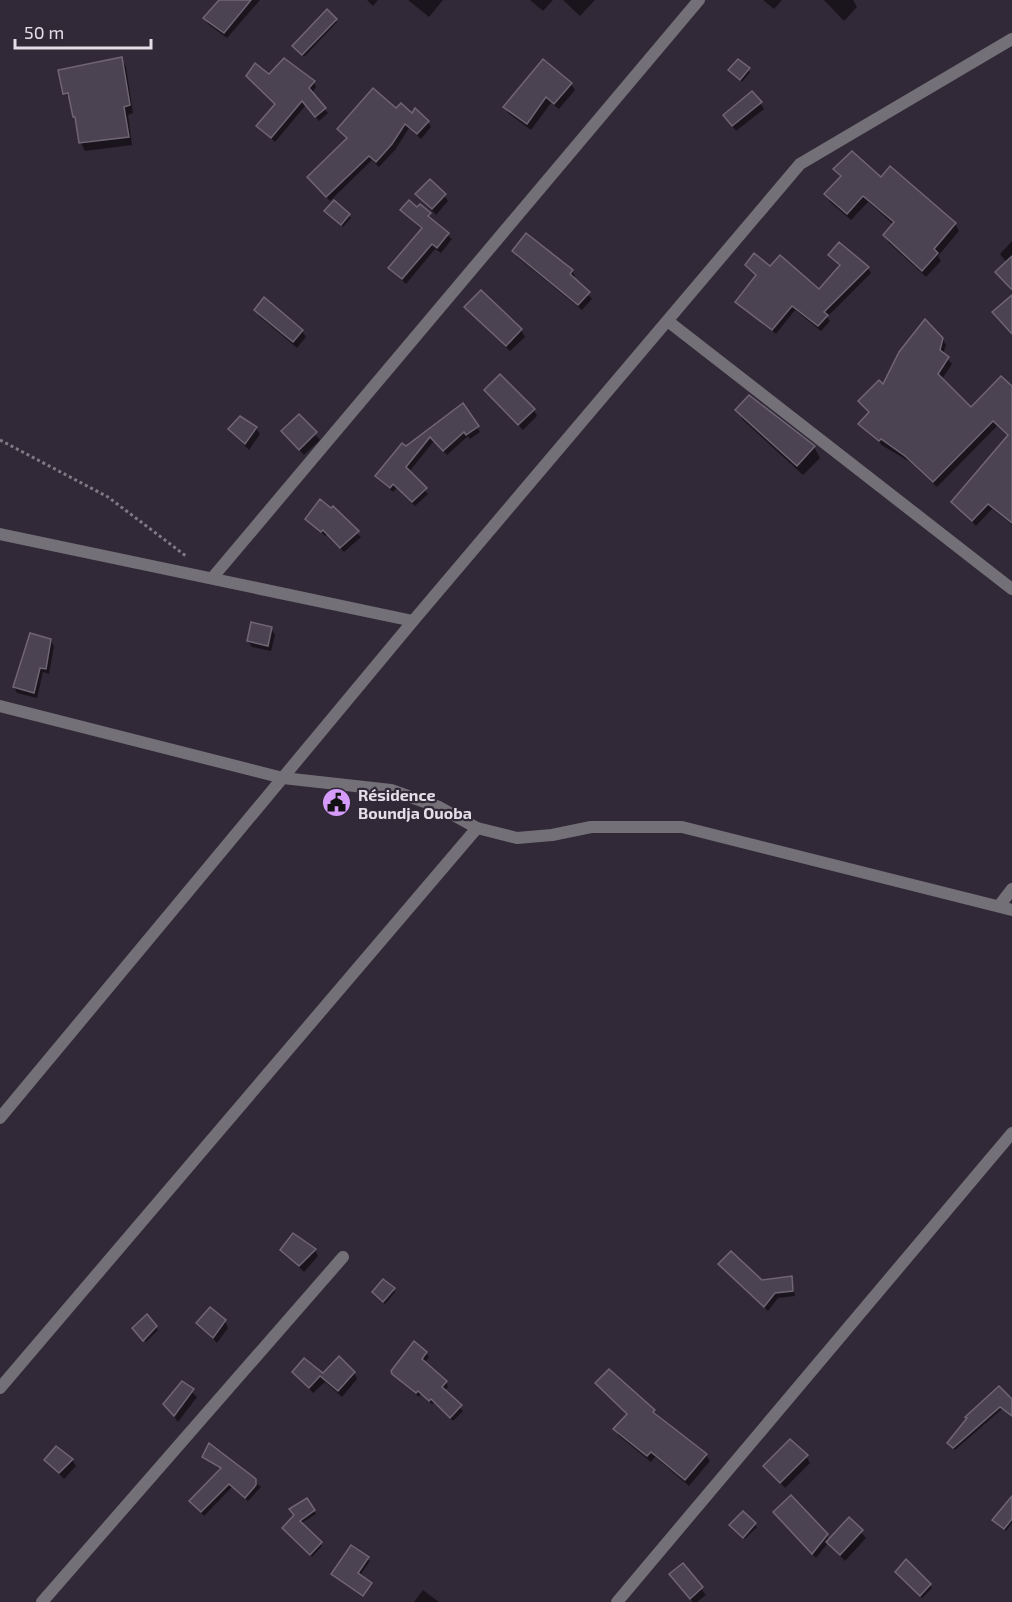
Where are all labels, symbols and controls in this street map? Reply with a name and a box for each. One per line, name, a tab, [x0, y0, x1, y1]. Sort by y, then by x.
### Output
scale bar	[15, 12, 152, 50]
text: 50 m	[24, 21, 64, 43]
place label: Résidence Boundja Ouoba	[358, 785, 472, 822]
public building icon: Résidence Boundja Ouoba	[321, 787, 353, 819]

